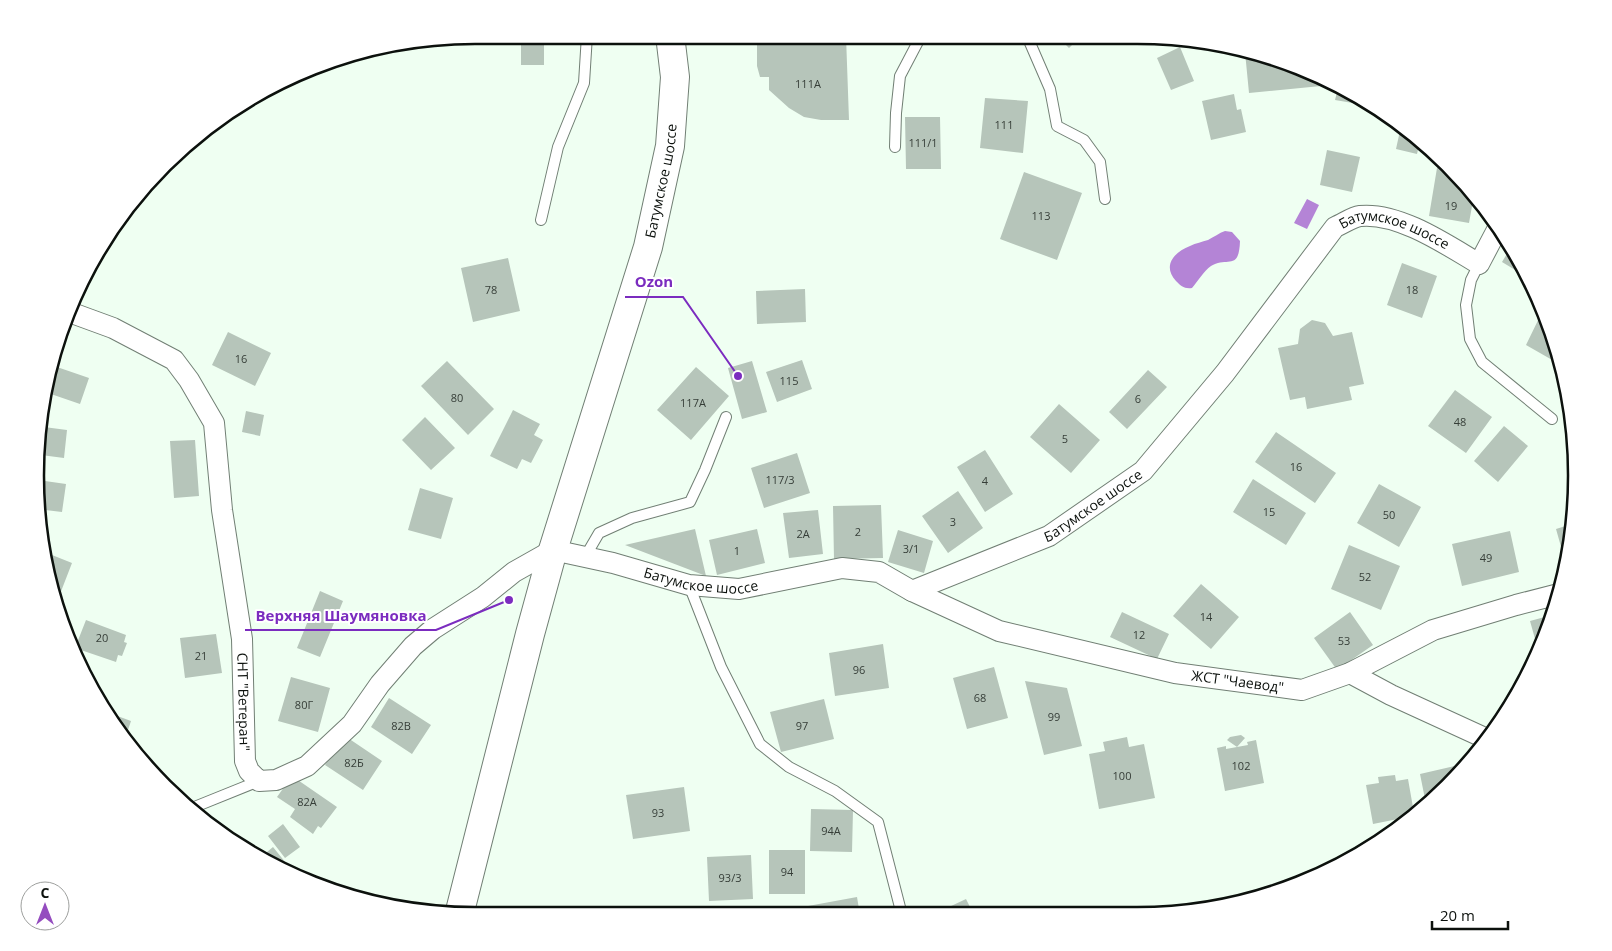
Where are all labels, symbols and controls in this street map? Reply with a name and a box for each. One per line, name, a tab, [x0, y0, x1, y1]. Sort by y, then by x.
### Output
house number: 111А	[795, 76, 821, 91]
house number: 111	[995, 117, 1013, 132]
street label: Батумское шоссе	[640, 123, 681, 240]
house number: 111/1	[908, 135, 938, 150]
house number: 19	[1445, 198, 1457, 213]
street label: Батумское шоссе	[1335, 206, 1453, 253]
house number: 113	[1032, 208, 1050, 223]
callout: Ozon	[625, 267, 683, 297]
text: Ozon	[635, 271, 673, 291]
house number: 78	[485, 282, 497, 297]
house number: 18	[1406, 282, 1418, 297]
house number: 16	[235, 351, 247, 366]
house number: 115	[780, 373, 798, 388]
house number: 80	[451, 390, 463, 405]
house number: 6	[1135, 391, 1141, 406]
house number: 117А	[680, 395, 706, 410]
house number: 48	[1454, 414, 1466, 429]
house number: 5	[1062, 431, 1068, 446]
house number: 16	[1290, 459, 1302, 474]
street label: Батумское шоссе	[1041, 464, 1146, 546]
house number: 117/3	[765, 472, 795, 487]
house number: 4	[982, 473, 989, 488]
house number: 15	[1263, 504, 1275, 519]
house number: 50	[1383, 507, 1395, 522]
house number: 3	[950, 514, 956, 529]
house number: 2	[855, 524, 861, 539]
house number: 2А	[796, 526, 810, 541]
house number: 3/1	[903, 541, 919, 556]
house number: 1	[734, 543, 740, 558]
house number: 49	[1480, 550, 1492, 565]
street label: Батумское шоссе	[642, 562, 760, 598]
house number: 52	[1359, 569, 1371, 584]
callout: Верхняя Шаумяновка	[245, 600, 436, 630]
text: Верхняя Шаумяновка	[255, 605, 427, 625]
house number: 14	[1200, 609, 1213, 624]
house number: 12	[1133, 627, 1145, 642]
house number: 20	[96, 630, 108, 645]
house number: 53	[1338, 633, 1350, 648]
house number: 21	[195, 648, 207, 663]
street label: СНТ "Ветеран"	[233, 652, 255, 751]
house number: 96	[853, 662, 865, 677]
street label: ЖСТ "Чаевод"	[1190, 665, 1285, 696]
house number: 68	[974, 690, 986, 705]
house number: 80Г	[295, 697, 313, 712]
house number: 99	[1048, 709, 1060, 724]
house number: 82В	[391, 718, 411, 733]
house number: 97	[796, 718, 808, 733]
house number: 82Б	[344, 755, 364, 770]
house number: 102	[1232, 758, 1250, 773]
house number: 100	[1113, 768, 1131, 783]
house number: 82А	[297, 794, 317, 809]
house number: 93	[652, 805, 664, 820]
house number: 94А	[821, 823, 841, 838]
house number: 94	[781, 864, 794, 879]
house number: 93/3	[719, 870, 741, 885]
north arrow	[20, 881, 70, 931]
text: С	[41, 883, 50, 902]
scale bar	[1432, 898, 1508, 930]
text: 20 m	[1440, 905, 1475, 925]

